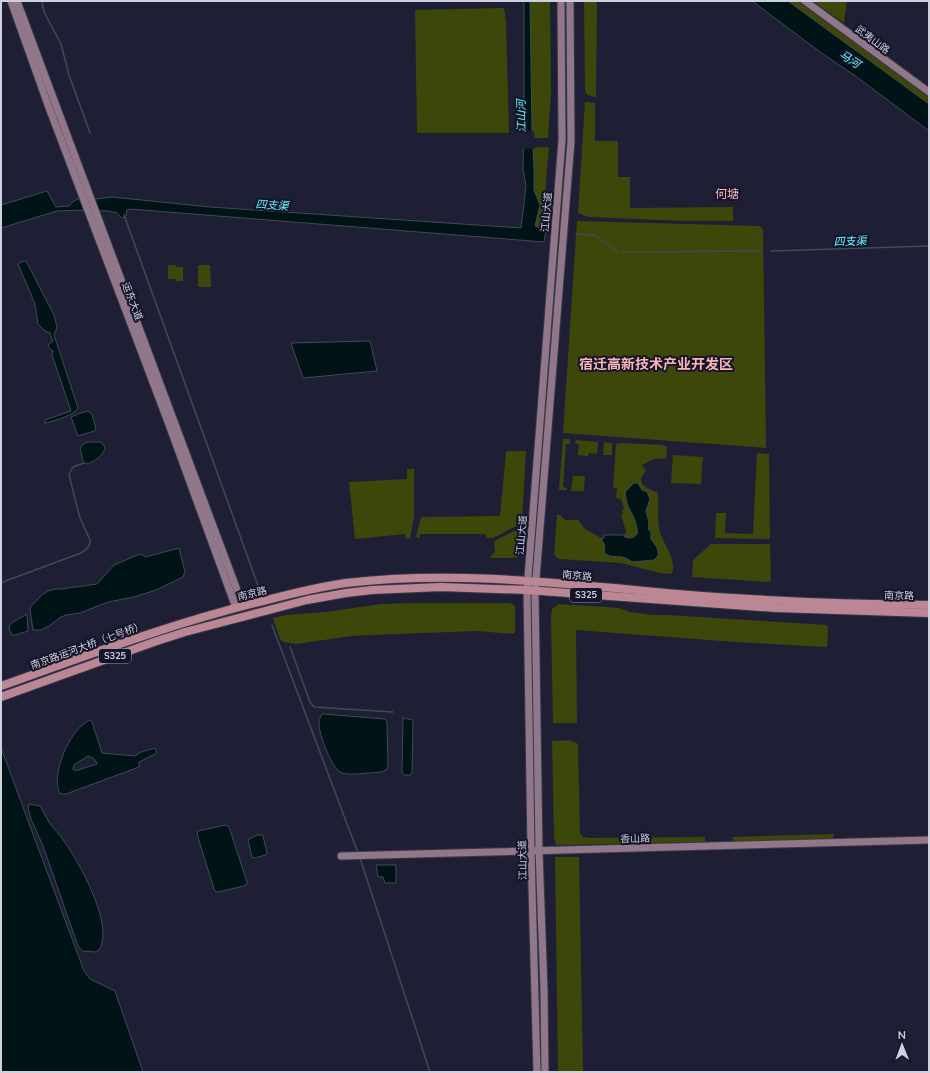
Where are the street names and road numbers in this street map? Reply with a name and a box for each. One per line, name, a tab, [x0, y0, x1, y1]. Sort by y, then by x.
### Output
street label: 武夷山路	[853, 22, 893, 57]
street label: 江山大道	[538, 192, 555, 233]
street label: 运东大道	[119, 280, 146, 322]
street label: 江山大道	[513, 515, 530, 556]
street label: 南京路	[561, 568, 592, 583]
street label: 南京路	[236, 584, 268, 603]
road number: S325	[570, 588, 602, 602]
street label: 南京路	[884, 589, 914, 602]
street label: 南京路运河大桥（七号桥）	[29, 619, 146, 672]
road number: S325	[99, 649, 131, 663]
street label: 香山路	[620, 831, 650, 846]
street label: 江山大道	[516, 840, 529, 880]

